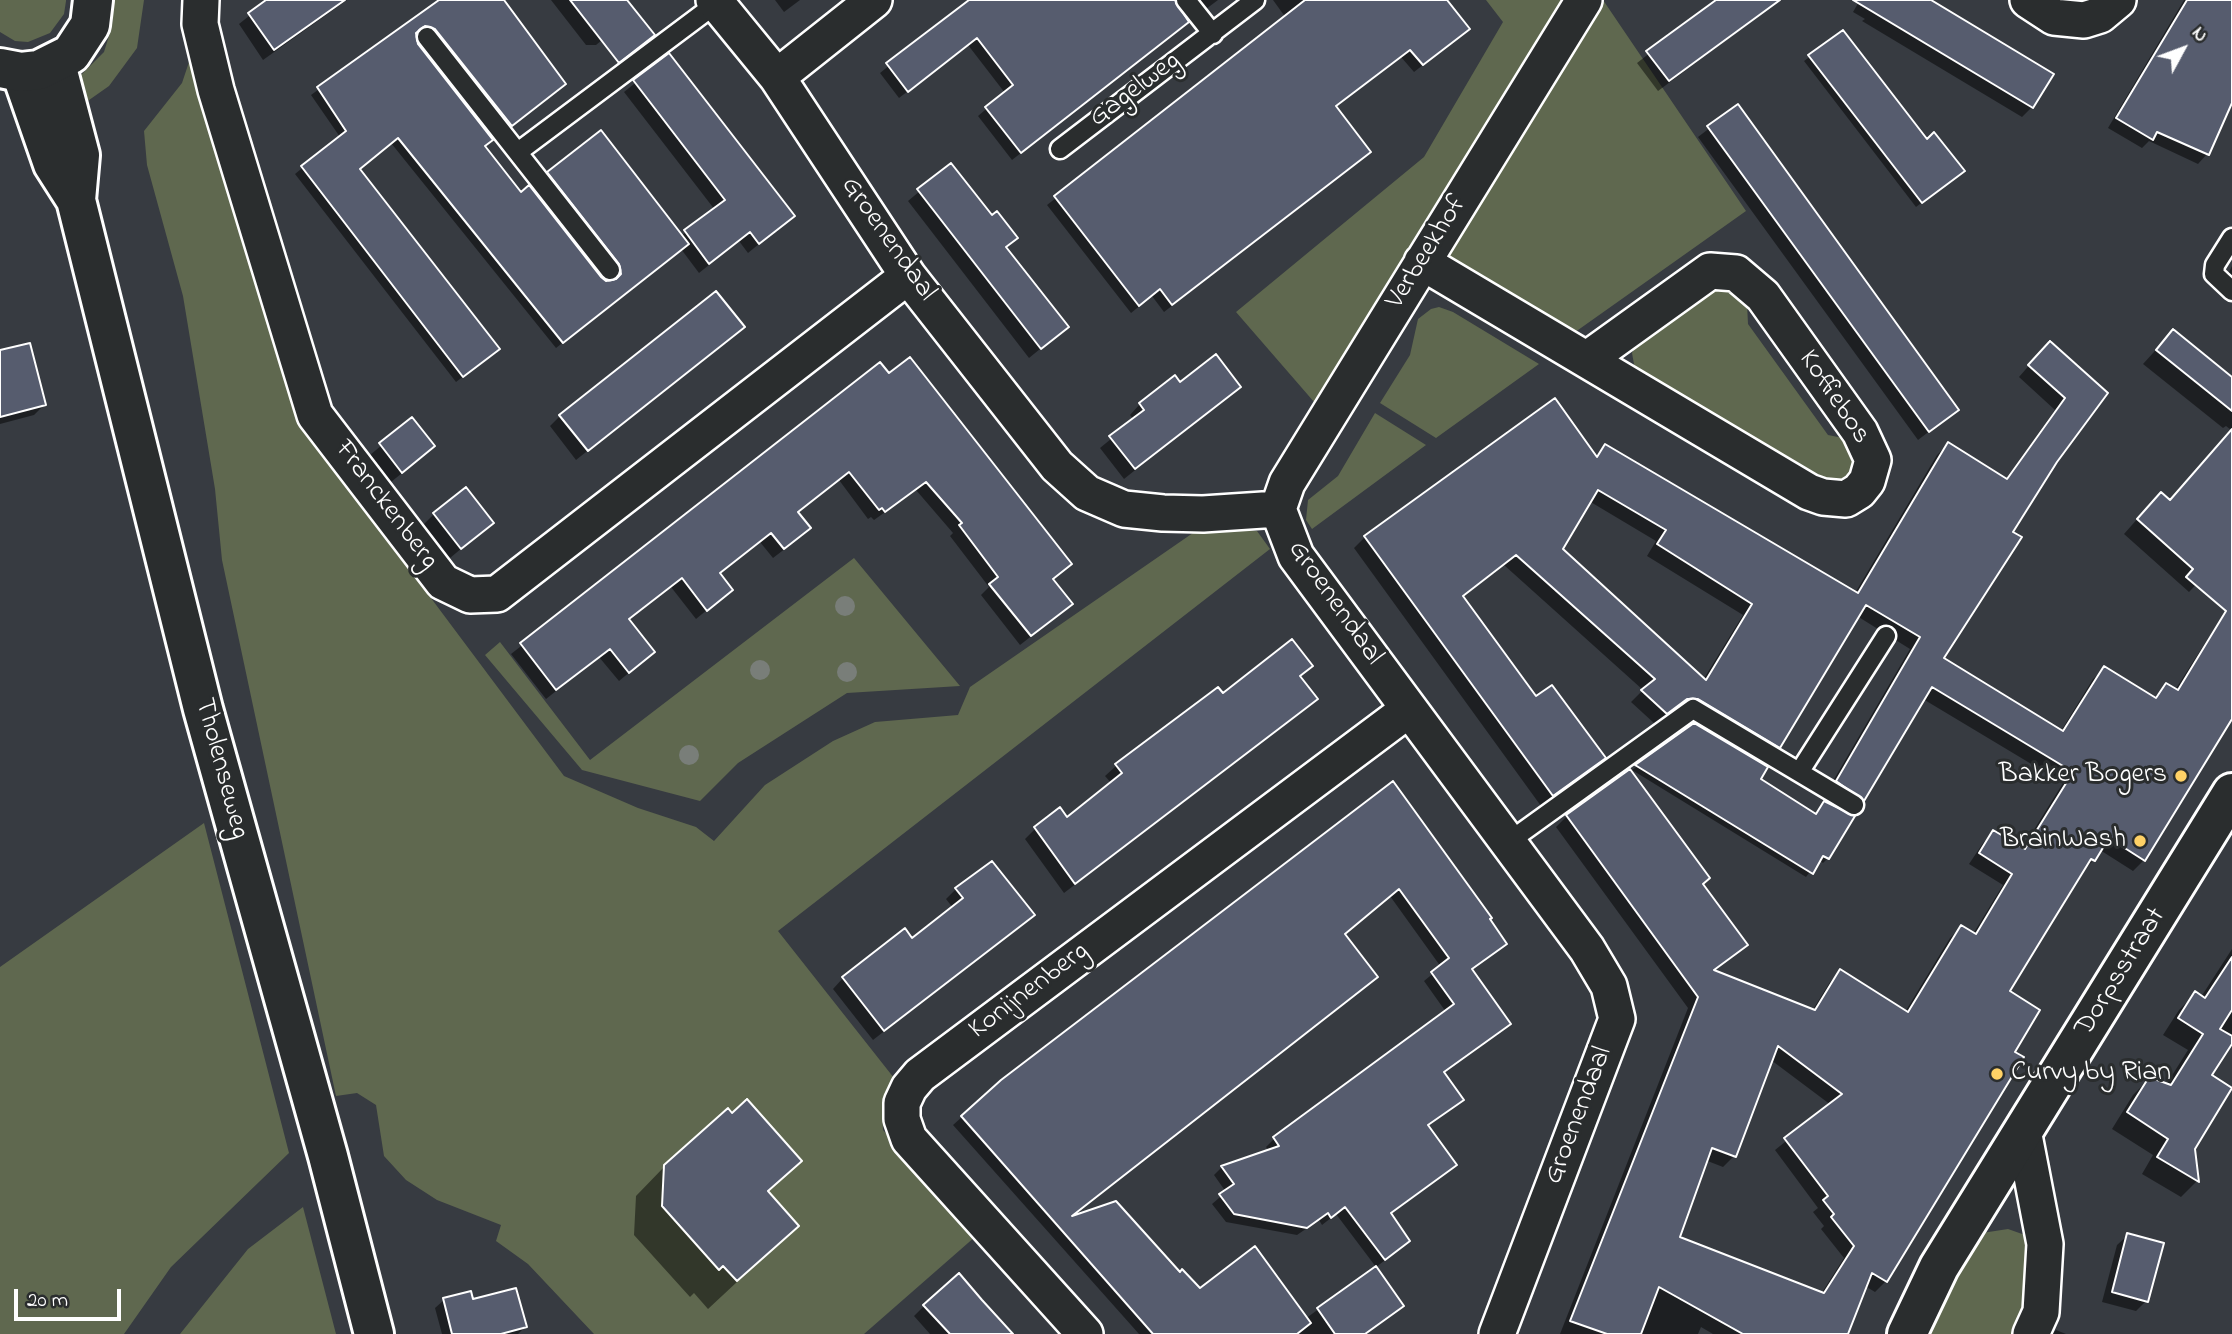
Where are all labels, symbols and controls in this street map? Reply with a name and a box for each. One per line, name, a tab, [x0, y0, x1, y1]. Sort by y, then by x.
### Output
north arrow	[2148, 14, 2218, 84]
text: N	[2185, 21, 2214, 49]
street label: Gagelweg	[1084, 46, 1188, 136]
street label: Groenendaal	[832, 171, 942, 309]
street label: Verbeekhof	[1380, 190, 1476, 316]
street label: Koffiebos	[1789, 345, 1877, 451]
street label: Franckenberg	[325, 435, 445, 577]
street label: Groenendaal	[1279, 535, 1389, 673]
street label: Tholenseweg	[185, 695, 255, 843]
place label: Bakker Bogers	[1999, 759, 2167, 793]
marker: Bakker Bogers	[2173, 768, 2189, 784]
place label: BrainWash	[2000, 824, 2126, 858]
marker: BrainWash	[2132, 833, 2148, 849]
street label: Dorpsstraat	[2069, 903, 2175, 1043]
street label: Konijnenberg	[963, 936, 1097, 1048]
street label: Groenendaal	[1538, 1043, 1622, 1189]
place label: Curvy by Rian	[2011, 1057, 2171, 1091]
marker: Curvy by Rian	[1989, 1066, 2005, 1082]
scale bar	[18, 1274, 124, 1318]
text: 20 m	[27, 1286, 68, 1316]

